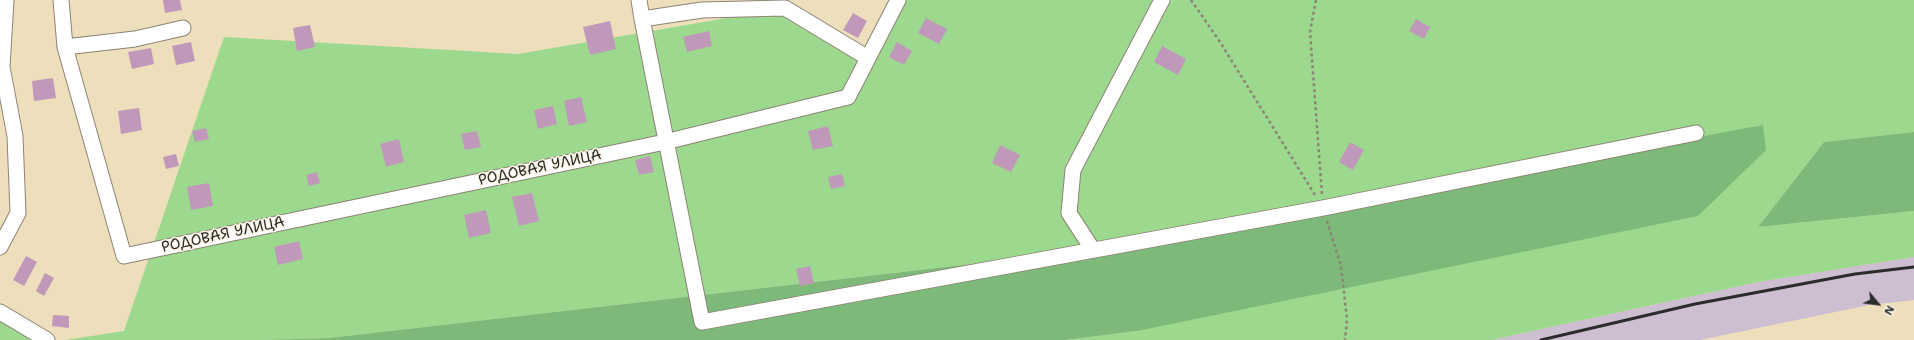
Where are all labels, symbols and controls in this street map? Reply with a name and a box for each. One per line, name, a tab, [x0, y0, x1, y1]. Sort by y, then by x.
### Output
street label: РОДОВАЯ УЛИЦА	[477, 146, 603, 190]
street label: РОДОВАЯ УЛИЦА	[160, 213, 286, 257]
north arrow	[1858, 284, 1898, 324]
text: N	[1880, 303, 1898, 318]

